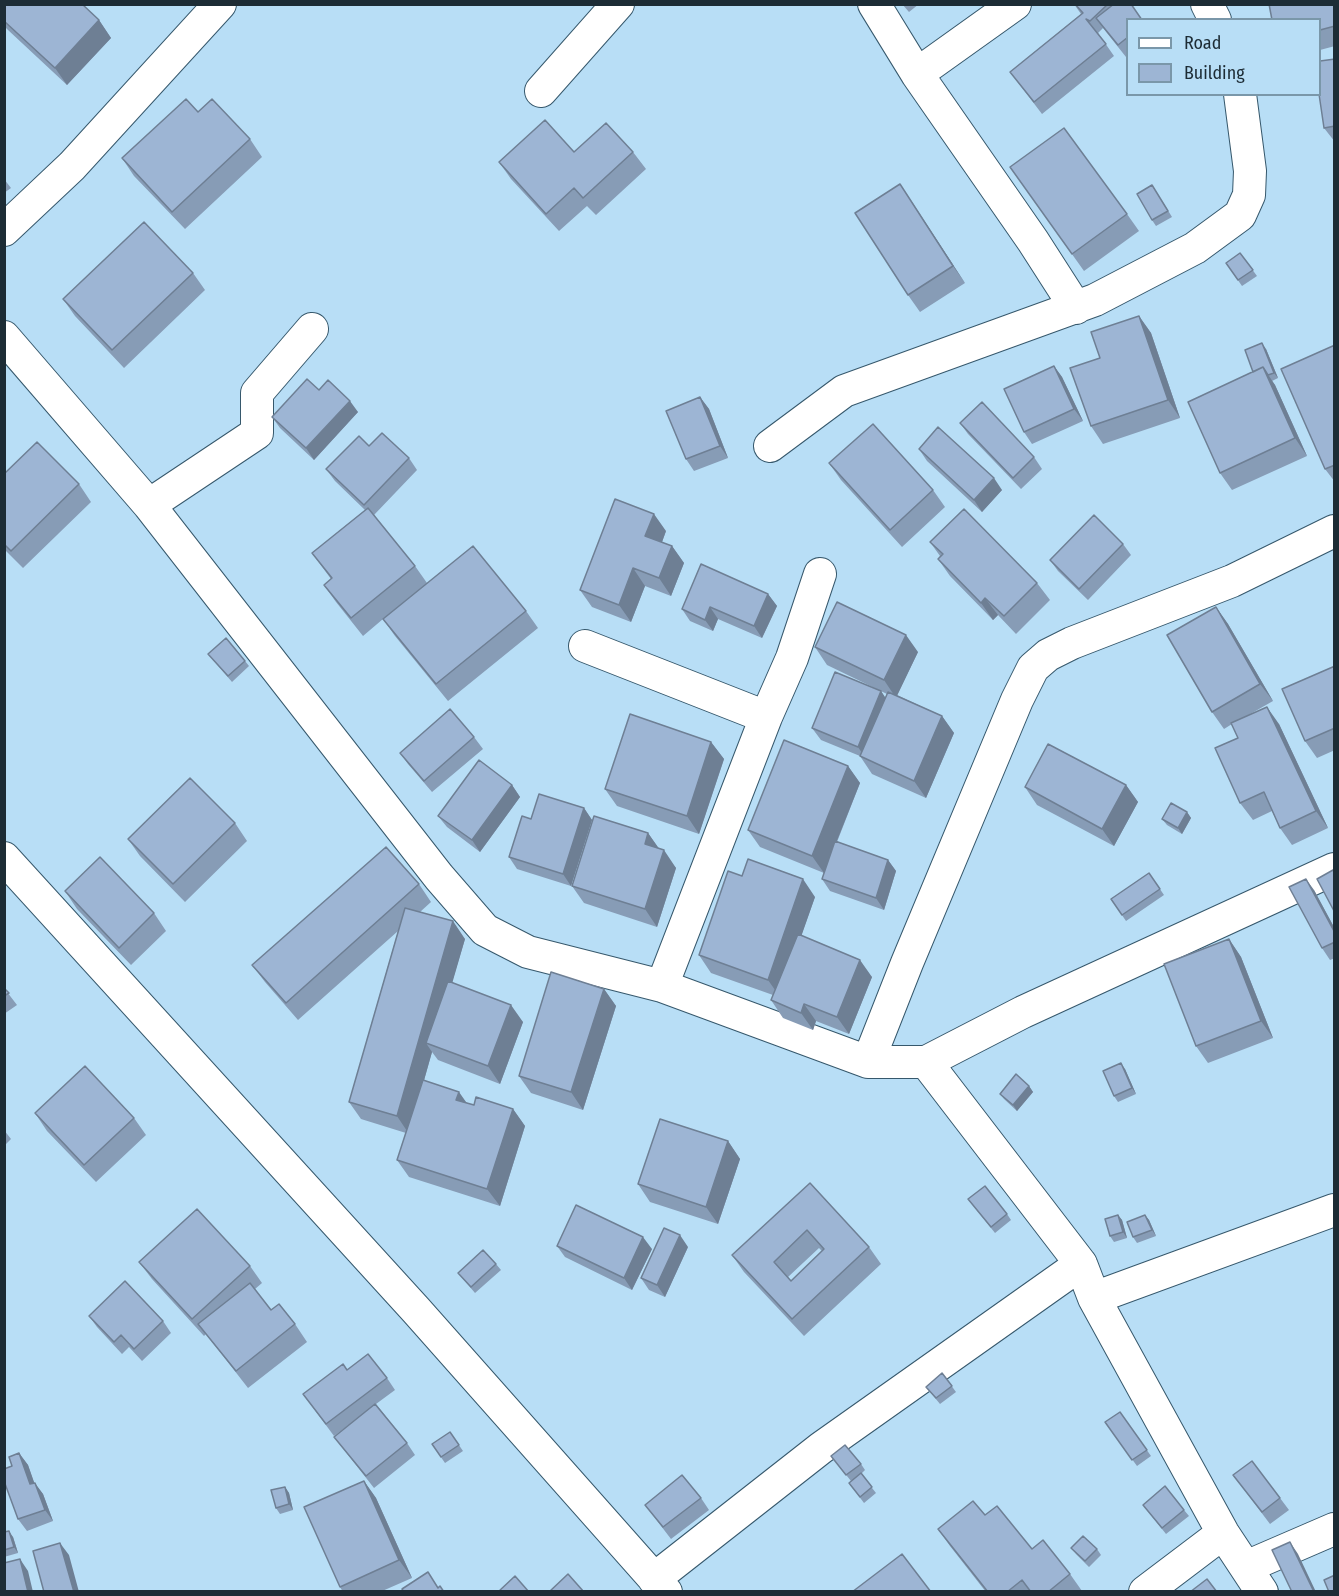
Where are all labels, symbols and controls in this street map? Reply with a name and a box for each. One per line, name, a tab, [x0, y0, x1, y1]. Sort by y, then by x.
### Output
legend	[1126, 18, 1321, 96]
text: Road	[1184, 32, 1221, 54]
text: Building	[1184, 62, 1245, 84]

